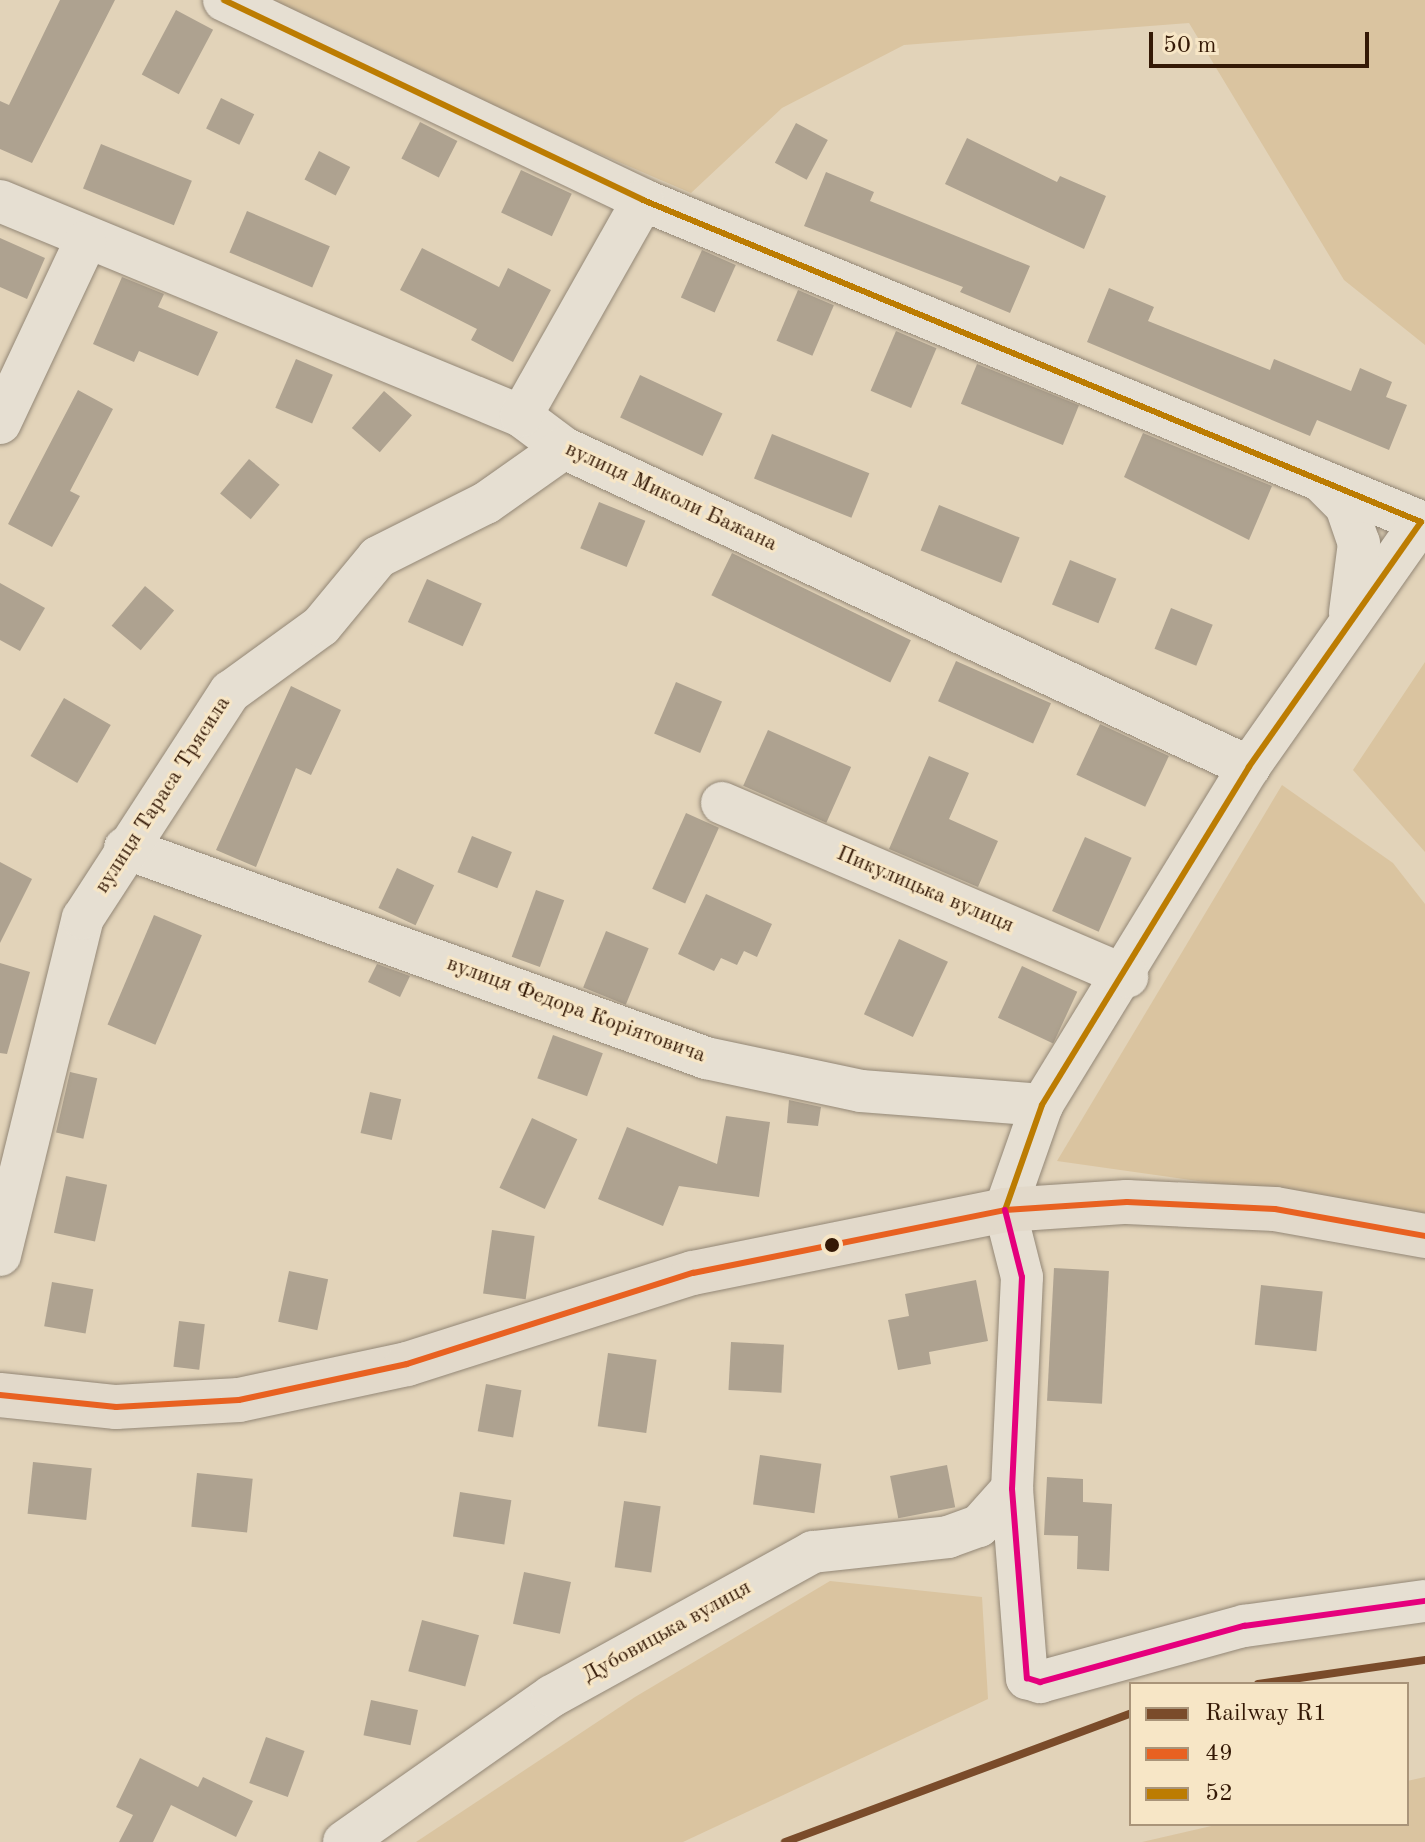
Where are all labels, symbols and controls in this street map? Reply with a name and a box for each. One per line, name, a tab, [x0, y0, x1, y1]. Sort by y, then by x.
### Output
scale bar	[1153, 16, 1373, 66]
text: 50 m	[1163, 34, 1217, 58]
street label: вулиця Миколи Бажана	[561, 436, 781, 558]
street label: вулиця Тараса Трясила	[89, 691, 237, 899]
street label: Пикулицька вулиця	[832, 841, 1018, 939]
street label: вулиця Федора Коріятовича	[443, 951, 709, 1069]
unlabelled marker	[824, 1237, 840, 1253]
street label: Дубовицька вулиця	[578, 1575, 756, 1689]
legend	[1129, 1682, 1409, 1826]
text: Railway R1	[1205, 1702, 1327, 1726]
text: 49	[1205, 1742, 1233, 1766]
text: 52	[1205, 1782, 1233, 1806]

